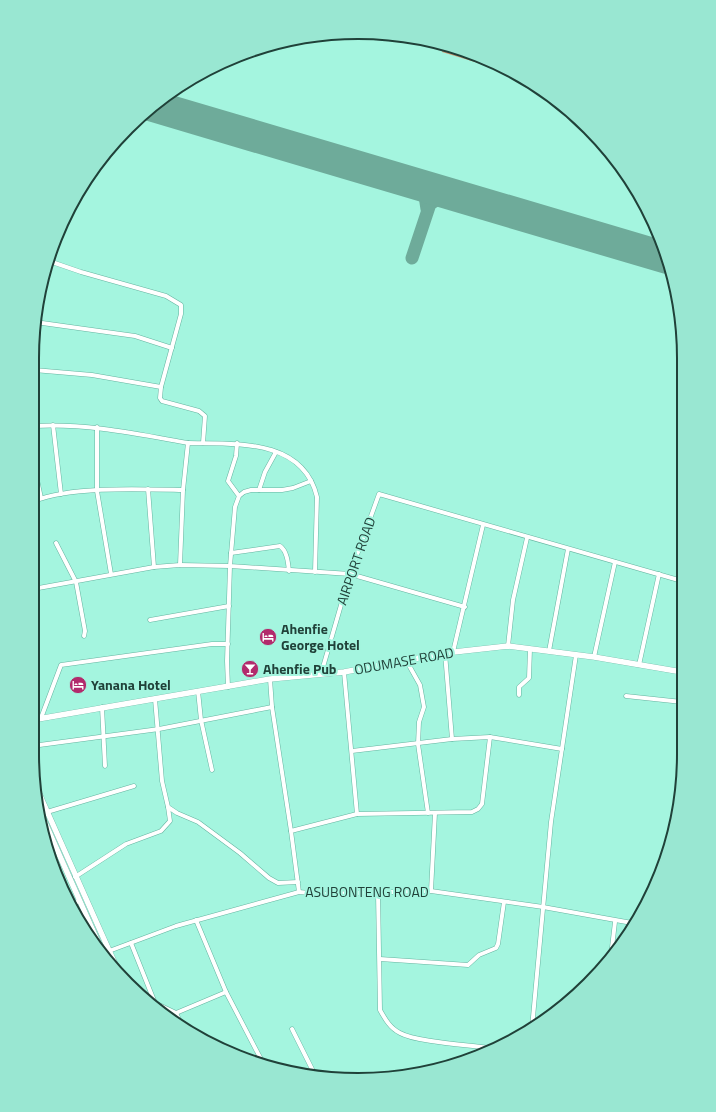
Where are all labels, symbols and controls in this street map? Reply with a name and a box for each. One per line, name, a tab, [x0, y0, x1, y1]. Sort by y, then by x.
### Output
street label: AIRPORT ROAD	[331, 514, 380, 608]
place label: Ahenfie George Hotel	[281, 618, 360, 655]
hotel icon: Ahenfie George Hotel	[258, 627, 278, 647]
street label: ODUMASE ROAD	[352, 641, 455, 680]
place label: Ahenfie Pub	[263, 658, 337, 679]
bar icon: Ahenfie Pub	[240, 659, 260, 679]
place label: Yanana Hotel	[91, 674, 171, 695]
hotel icon: Yanana Hotel	[68, 675, 88, 695]
street label: ASUBONTENG ROAD	[305, 881, 429, 902]

